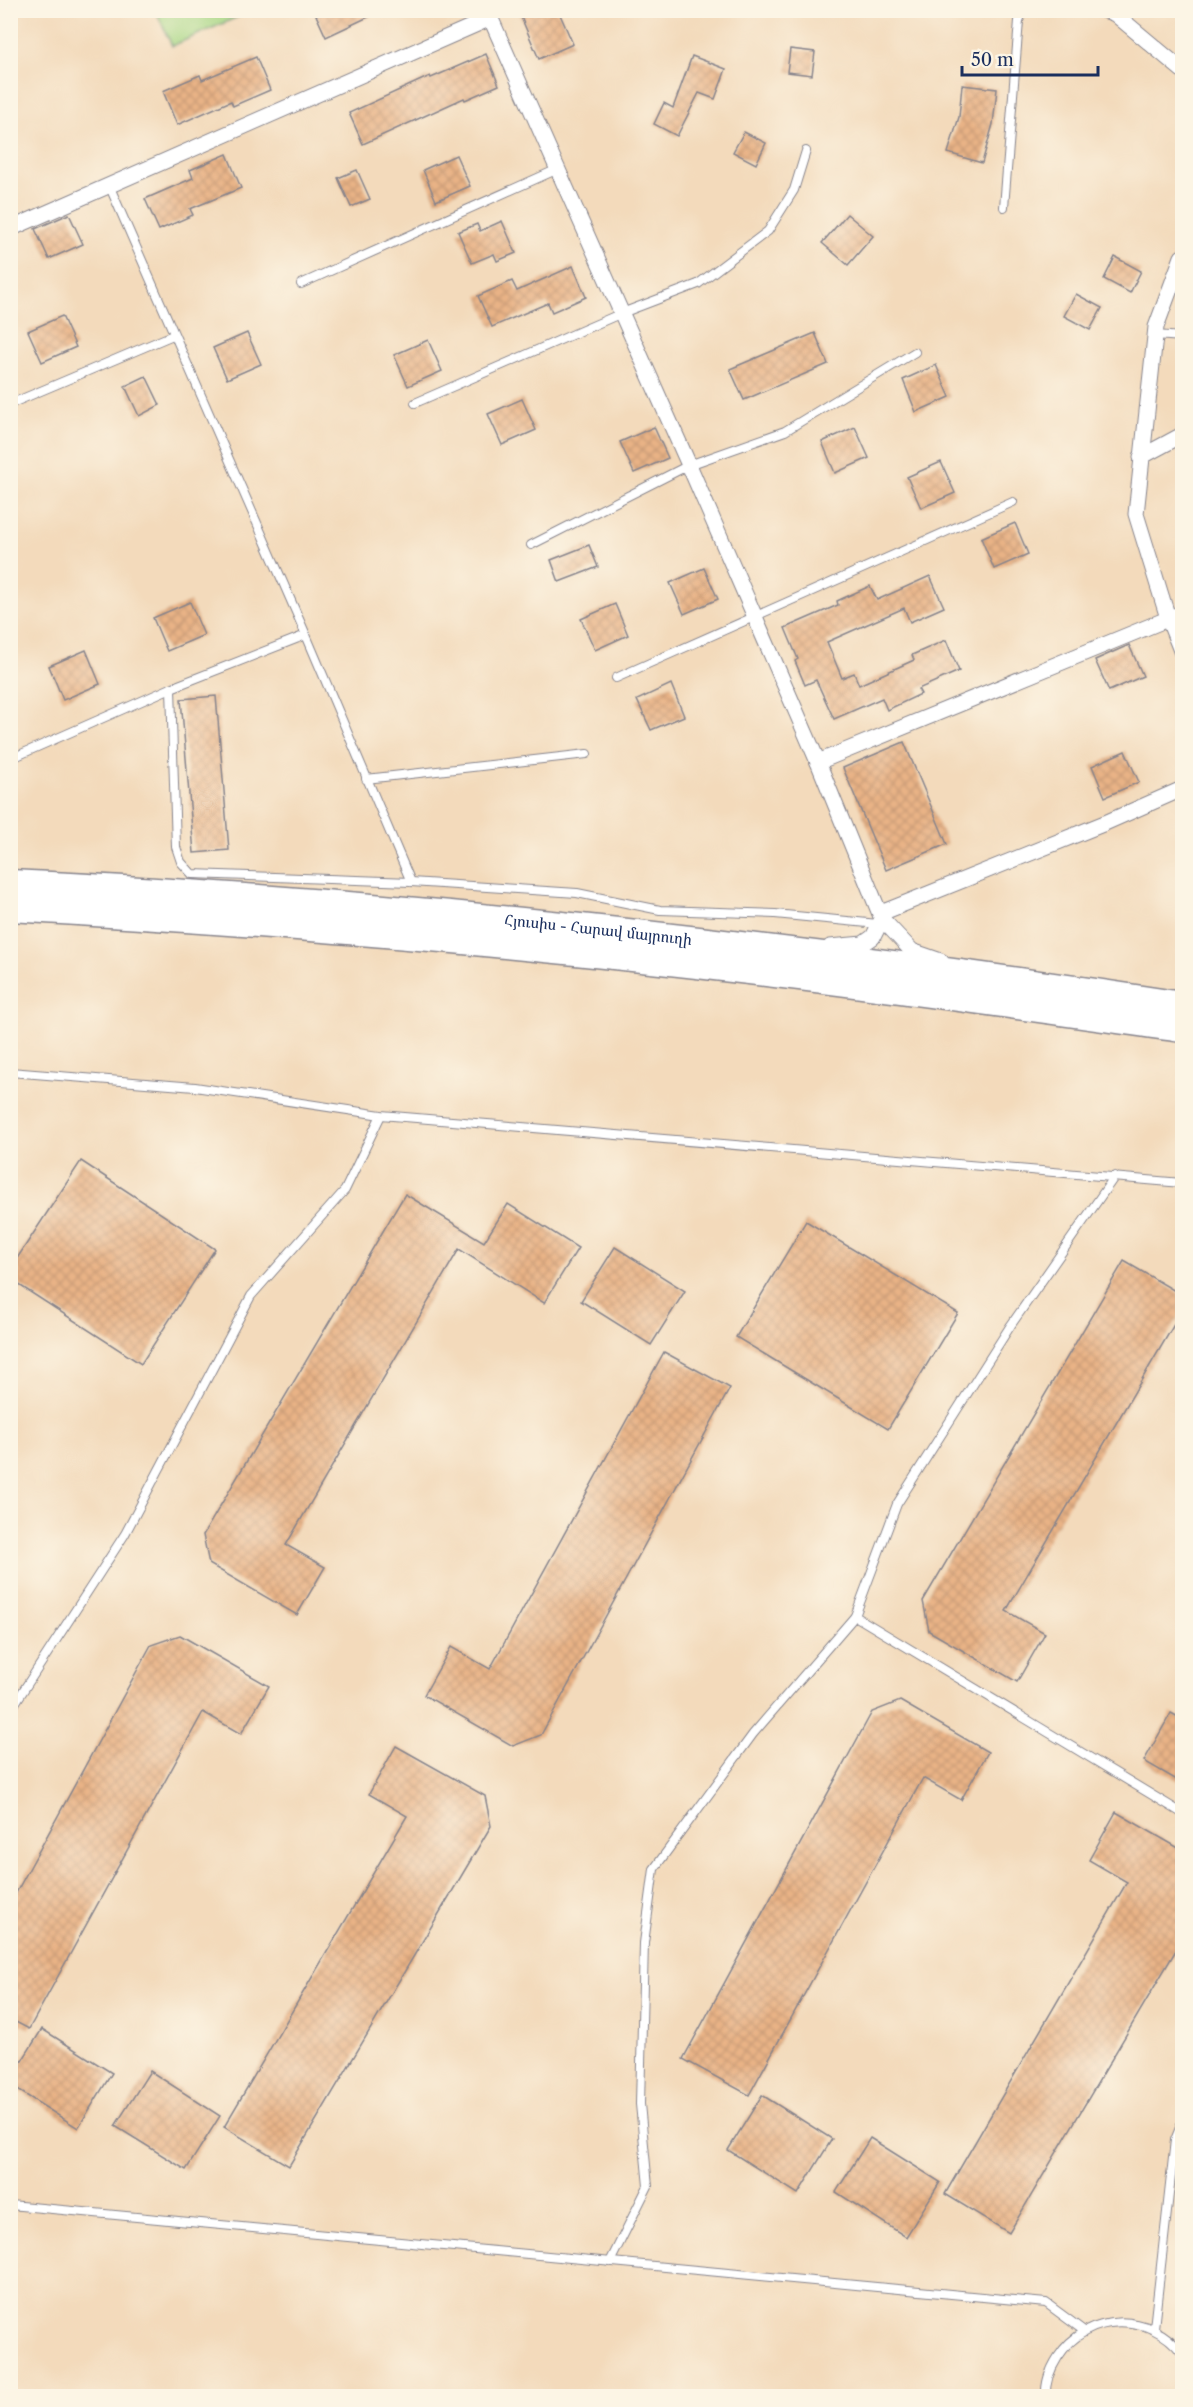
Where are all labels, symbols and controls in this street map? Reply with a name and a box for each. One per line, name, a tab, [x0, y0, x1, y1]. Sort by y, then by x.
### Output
scale bar	[962, 39, 1098, 77]
text: 50 m	[971, 49, 1014, 71]
street label: Հյուսիս - Հարավ մայրուղի	[504, 910, 693, 949]

